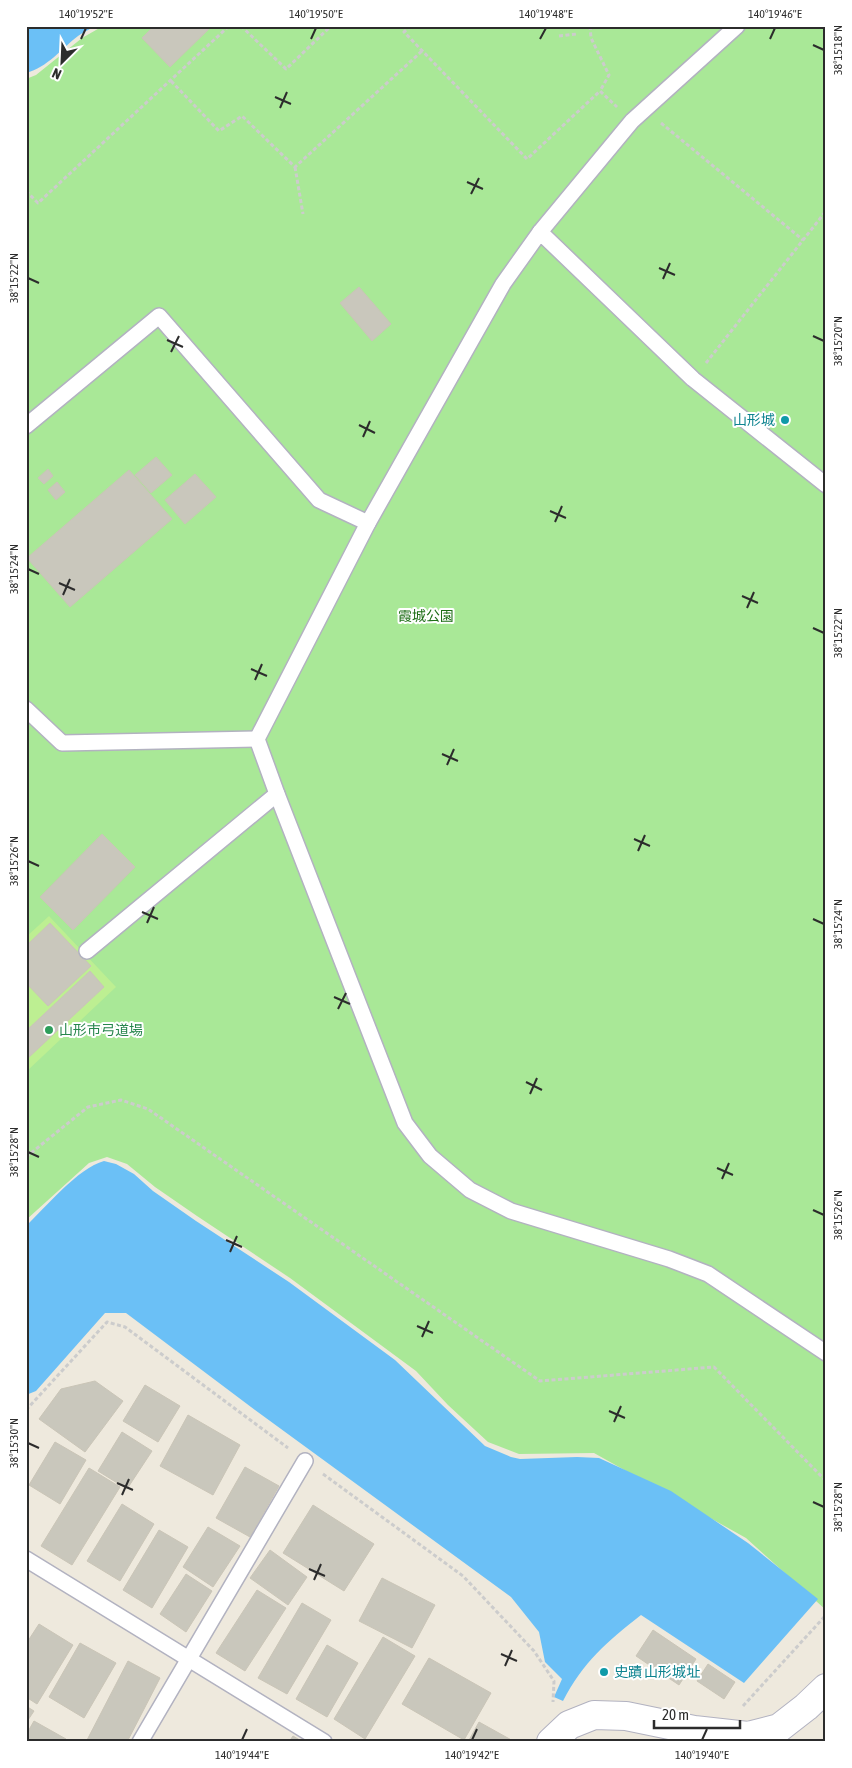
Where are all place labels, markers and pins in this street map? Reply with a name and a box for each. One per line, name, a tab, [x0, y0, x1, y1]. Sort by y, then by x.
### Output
place label: 山形城	[733, 412, 775, 428]
marker: 山形城	[779, 414, 791, 426]
place label: 山形市弓道場	[59, 1022, 143, 1038]
marker: 山形市弓道場	[43, 1024, 55, 1036]
place label: 史蹟 山形城址	[614, 1664, 700, 1680]
marker: 史蹟 山形城址	[598, 1666, 610, 1678]

